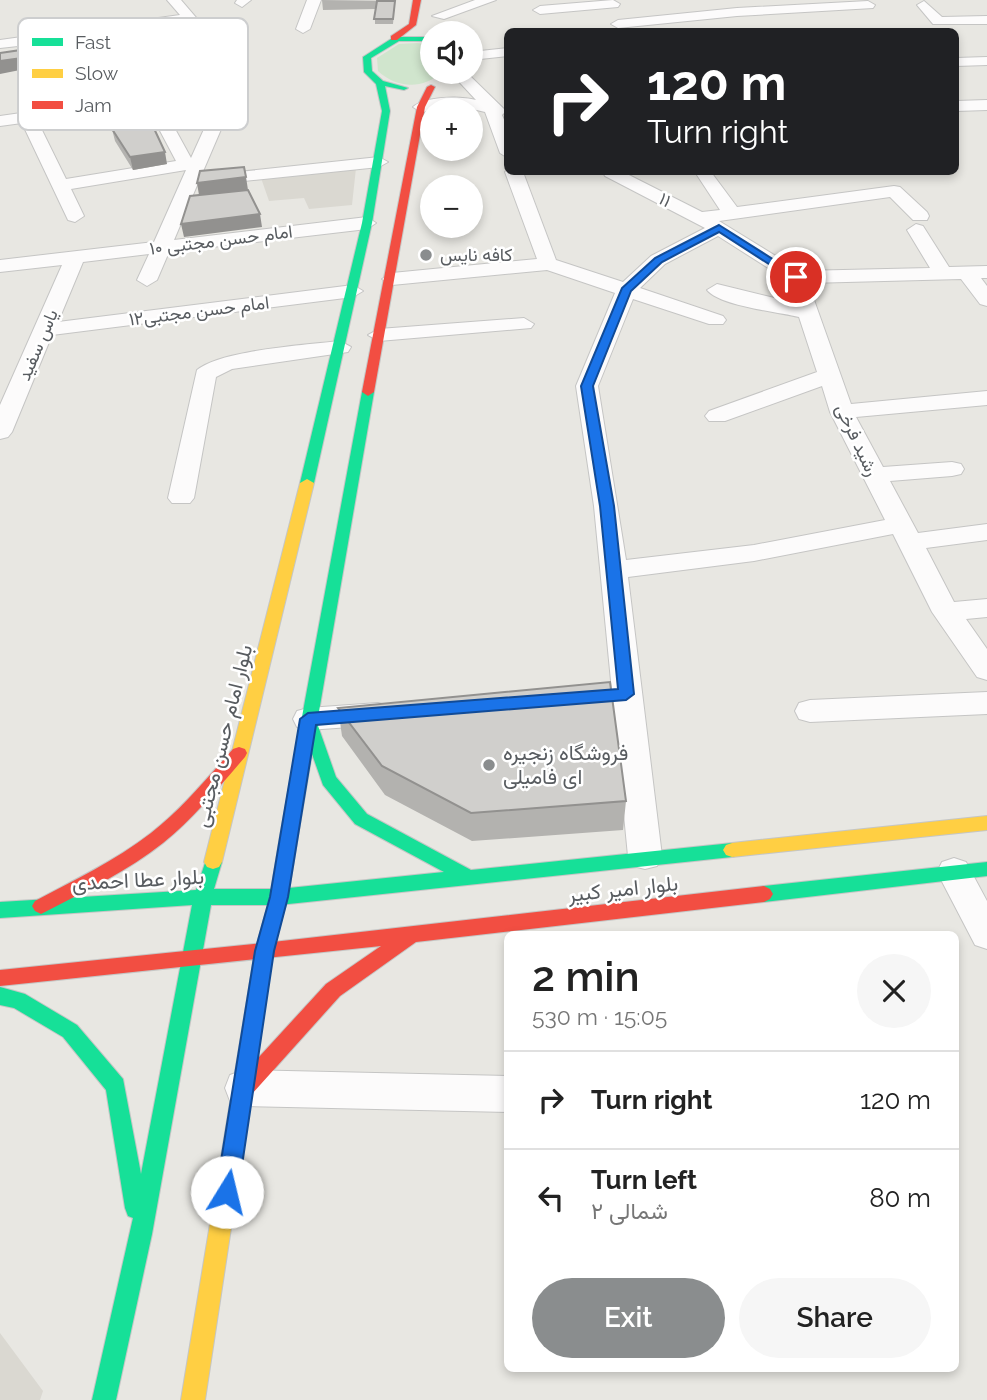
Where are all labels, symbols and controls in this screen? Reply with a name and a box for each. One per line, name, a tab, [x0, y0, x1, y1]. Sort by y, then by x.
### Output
legend	[18, 18, 248, 130]
map controls	[420, 21, 483, 238]
button: sound	[420, 21, 483, 84]
text: Fast	[75, 31, 111, 53]
text: 120 m	[647, 54, 786, 111]
icon: right	[532, 56, 623, 147]
text: Slow	[75, 62, 119, 84]
text: Jam	[75, 94, 112, 116]
button: +	[420, 98, 483, 161]
text: Turn right	[647, 113, 788, 150]
button: −	[420, 175, 483, 238]
street label: ۱۱	[656, 188, 675, 211]
street label: امام حسن مجتبی ۱۰	[148, 220, 294, 261]
place label: کافه نایس	[440, 244, 513, 266]
marker: کافه نایس	[418, 247, 434, 263]
pin	[766, 247, 826, 307]
icon: arrive	[777, 258, 815, 296]
street label: امام حسن مجتبی۱۲	[128, 291, 271, 332]
street label: یاس سفید	[13, 306, 63, 384]
street label: رشید فرخی	[831, 400, 883, 480]
street label: بلوار امام حسن مجتبی	[188, 642, 259, 830]
place label: فروشگاه زنجیره ای فامیلی	[503, 740, 628, 789]
marker: فروشگاه زنجیره ای فامیلی	[481, 757, 497, 773]
street label: بلوار عطا احمدی	[71, 864, 205, 896]
street label: بلوار امیر کبیر	[566, 870, 679, 908]
text: 2 min	[532, 952, 640, 1001]
button: close	[857, 954, 931, 1028]
text: 530 m · 15:05	[532, 1003, 667, 1030]
icon: right	[532, 1081, 570, 1119]
text: Turn right	[591, 1085, 712, 1115]
text: 120 m	[860, 1085, 931, 1115]
position arrow	[190, 1155, 264, 1229]
text: Turn left	[591, 1165, 697, 1195]
icon: left	[532, 1179, 570, 1217]
text: 80 m	[869, 1183, 931, 1213]
text: ۲ شمالی	[591, 1197, 668, 1224]
button: Exit	[532, 1278, 725, 1358]
button: Share	[739, 1278, 931, 1358]

